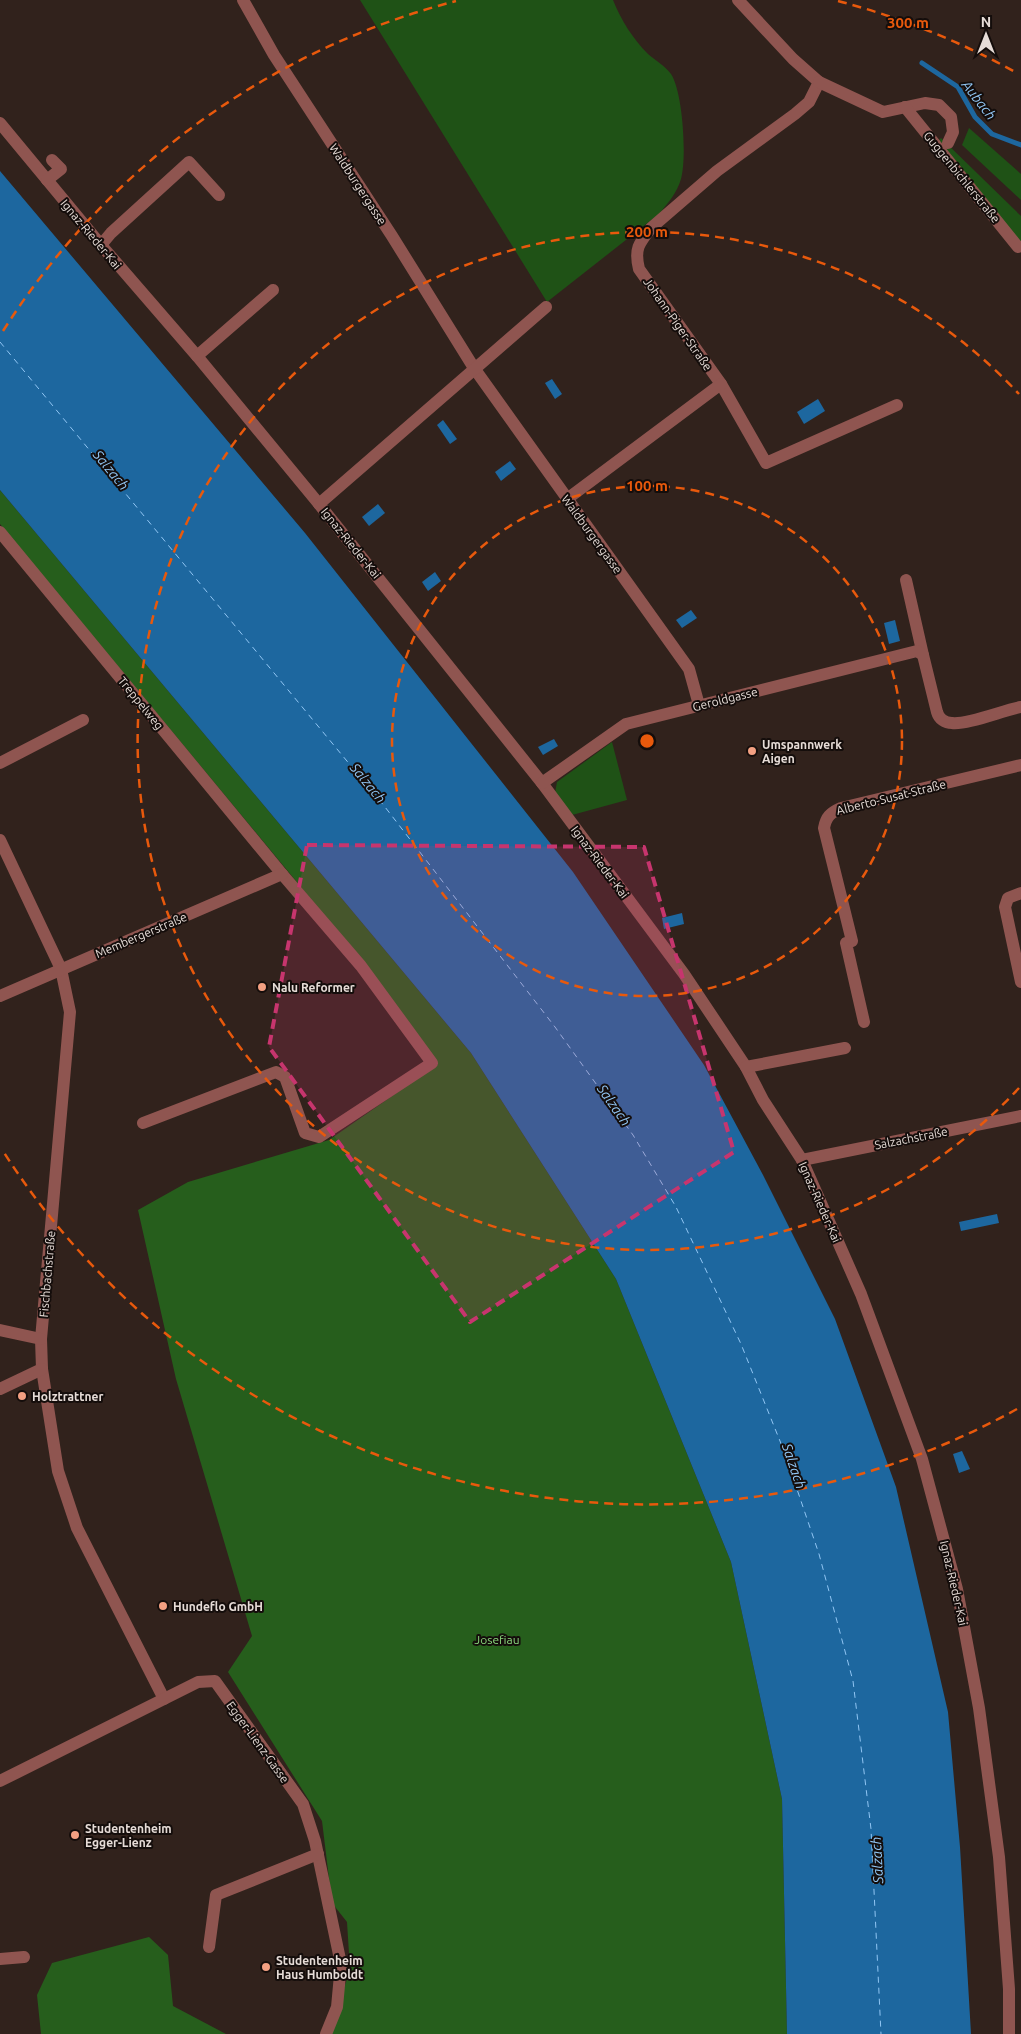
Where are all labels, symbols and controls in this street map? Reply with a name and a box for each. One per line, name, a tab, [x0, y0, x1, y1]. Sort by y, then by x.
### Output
north arrow	[961, 10, 1011, 60]
text: 300 m	[887, 14, 929, 31]
text: N	[981, 14, 991, 30]
water label: Aubach	[958, 76, 999, 123]
street label: Guggenbichlerstraße	[921, 129, 1003, 225]
street label: Waldburgergasse	[327, 141, 389, 227]
street label: Ignaz-Rieder-Kai	[58, 197, 124, 271]
text: 200 m	[626, 223, 668, 240]
street label: Johann-Piger-Straße	[641, 275, 715, 373]
water label: Salzach	[89, 446, 132, 493]
text: 100 m	[626, 477, 668, 494]
street label: Waldburgergasse	[559, 492, 625, 576]
street label: Ignaz-Rieder-Kai	[319, 505, 383, 581]
street label: Treppelweg	[116, 674, 166, 732]
street label: Geroldgasse	[691, 685, 759, 713]
centre of rings	[638, 732, 656, 750]
place label: Umspannwerk Aigen	[762, 738, 842, 765]
marker: Umspannwerk Aigen	[746, 745, 758, 757]
water label: Salzach	[346, 759, 389, 806]
street label: Alberto-Susat-Straße	[835, 777, 947, 817]
street label: Ignaz-Rieder-Kai	[569, 823, 631, 901]
street label: Membergerstraße	[93, 910, 189, 960]
marker: Nalu Reformer	[256, 981, 268, 993]
place label: Nalu Reformer	[272, 981, 355, 994]
water label: Salzach	[593, 1080, 634, 1129]
street label: Salzachstraße	[873, 1125, 949, 1151]
street label: Ignaz-Rieder-Kai	[796, 1160, 844, 1244]
street label: Fischbachstraße	[37, 1230, 57, 1318]
marker: Holztrattner	[16, 1390, 28, 1402]
place label: Holztrattner	[32, 1390, 103, 1403]
water label: Salzach	[778, 1440, 809, 1491]
street label: Ignaz-Rieder-Kai	[938, 1539, 970, 1627]
marker: Hundeflo GmbH	[157, 1600, 169, 1612]
place label: Hundeflo GmbH	[173, 1600, 263, 1613]
park label: Josefiau	[474, 1633, 520, 1646]
street label: Egger-Lienz-Gasse	[224, 1699, 292, 1785]
place label: Studentenheim Egger-Lienz	[85, 1822, 172, 1849]
marker: Studentenheim Egger-Lienz	[69, 1829, 81, 1841]
water label: Salzach	[868, 1836, 886, 1885]
place label: Studentenheim Haus Humboldt	[276, 1954, 363, 1981]
marker: Studentenheim Haus Humboldt	[260, 1961, 272, 1973]

